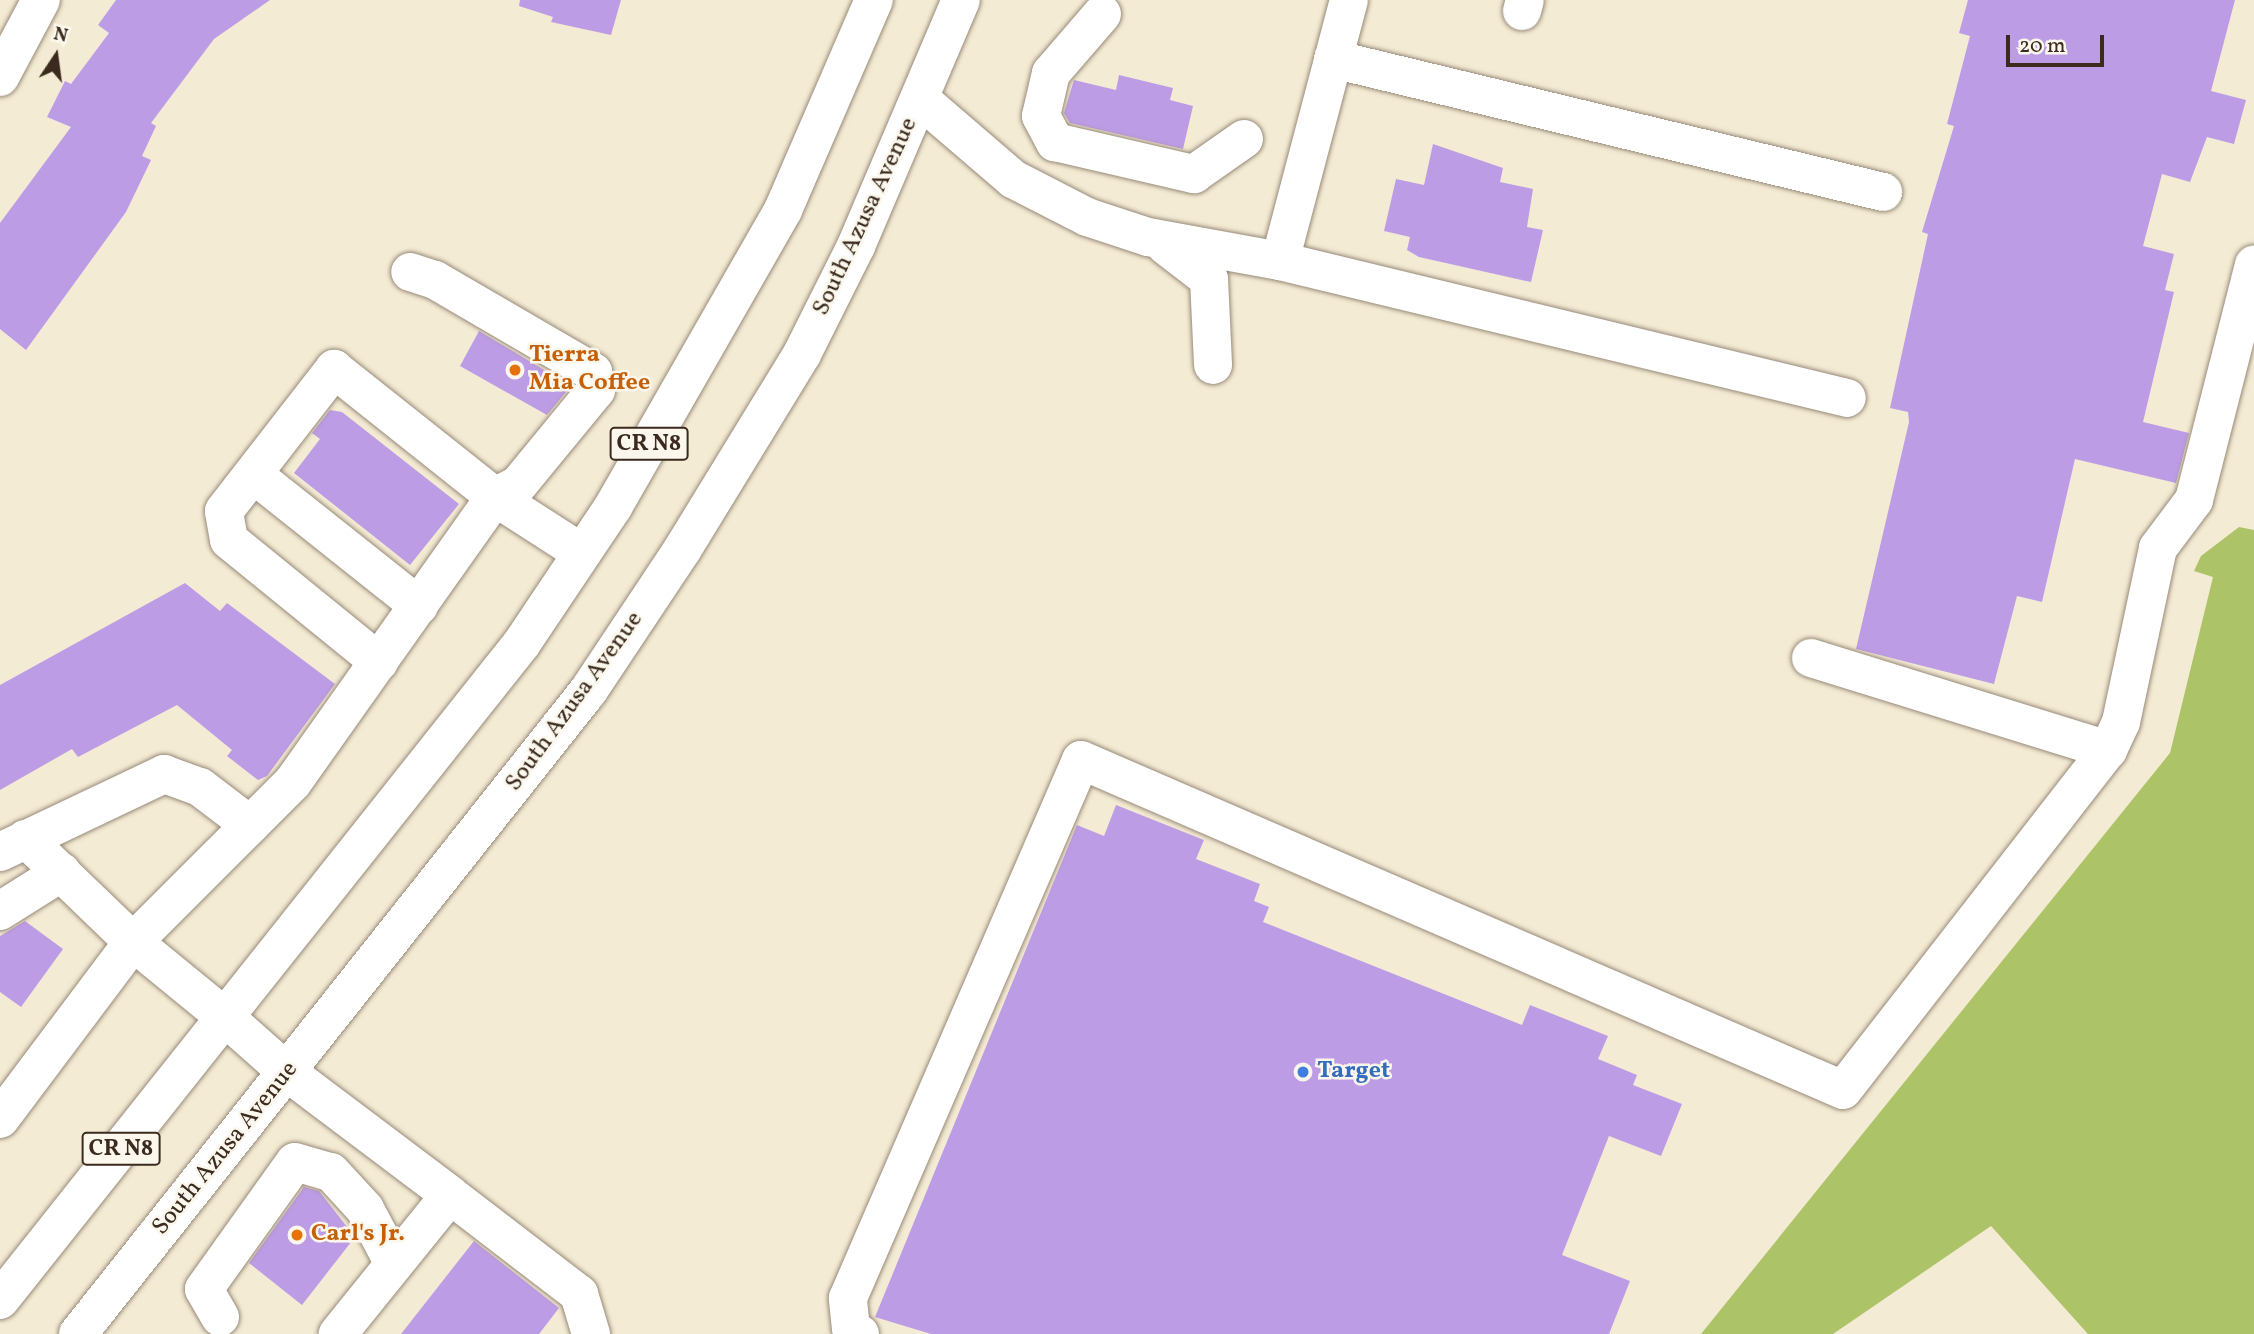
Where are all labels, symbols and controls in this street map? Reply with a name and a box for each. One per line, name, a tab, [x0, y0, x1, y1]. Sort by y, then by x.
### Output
north arrow	[21, 21, 91, 91]
text: N	[51, 21, 70, 50]
scale bar	[2009, 21, 2107, 65]
text: 20 m	[2019, 32, 2065, 61]
street label: South Azusa Avenue	[808, 113, 924, 321]
place label: Tierra Mia Coffee	[529, 342, 650, 398]
marker: Tierra Mia Coffee	[507, 362, 523, 378]
road number: CR N8	[609, 424, 689, 464]
street label: South Azusa Avenue	[500, 607, 650, 797]
street label: South Azusa Avenue	[147, 1056, 305, 1242]
place label: Target	[1317, 1058, 1390, 1086]
marker: Target	[1295, 1064, 1311, 1080]
road number: CR N8	[81, 1130, 161, 1168]
place label: Carl's Jr.	[311, 1221, 405, 1249]
marker: Carl's Jr.	[289, 1227, 305, 1243]

